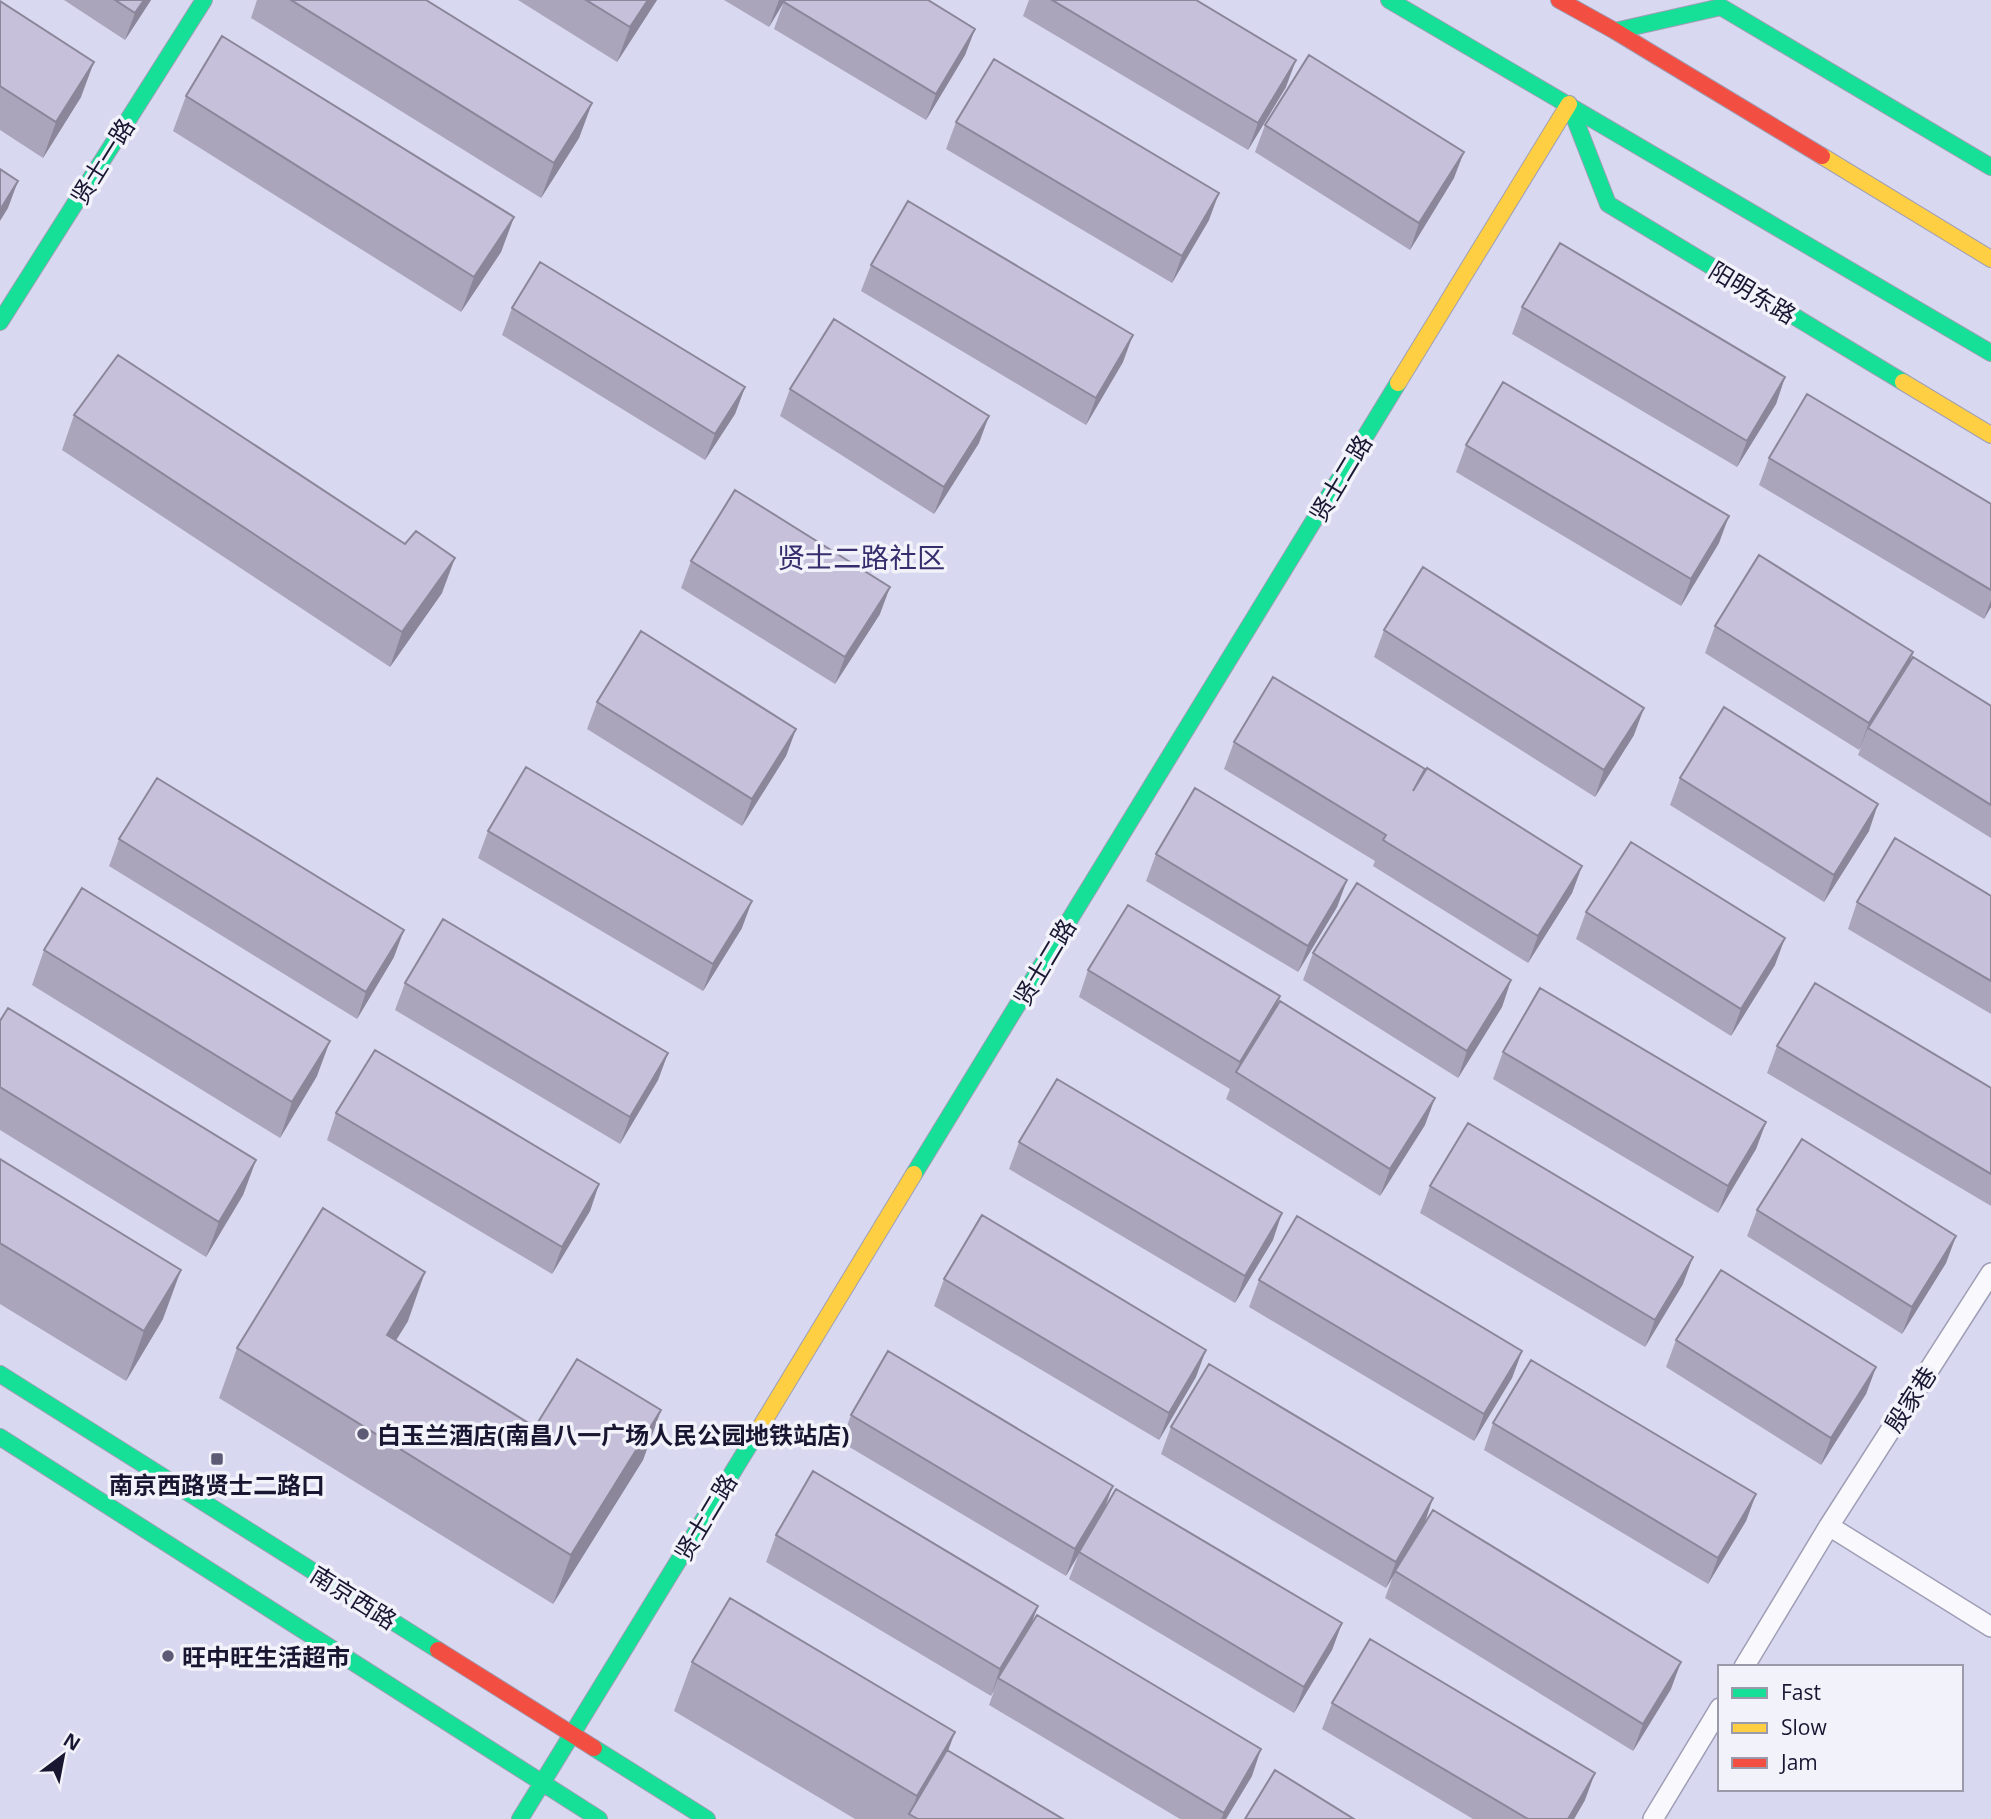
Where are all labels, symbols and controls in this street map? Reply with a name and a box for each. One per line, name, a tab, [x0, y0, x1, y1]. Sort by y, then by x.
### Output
street label: 贤士一路	[63, 112, 141, 210]
street label: 阳明东路	[1703, 253, 1803, 331]
street label: 贤士二路	[1301, 428, 1379, 528]
district label: 贤士二路社区	[777, 538, 945, 576]
street label: 贤士二路	[1005, 912, 1083, 1012]
street label: 殷家巷	[1877, 1360, 1943, 1438]
place label: 白玉兰酒店(南昌八一广场人民公园地铁站店)	[377, 1418, 849, 1451]
marker: 白玉兰酒店(南昌八一广场人民公园地铁站店)	[355, 1426, 371, 1442]
marker: 南京西路贤士二路口	[209, 1451, 225, 1467]
street label: 贤士二路	[666, 1467, 744, 1567]
place label: 南京西路贤士二路口	[109, 1468, 325, 1501]
street label: 南京西路	[305, 1558, 403, 1636]
place label: 旺中旺生活超市	[182, 1640, 350, 1673]
marker: 旺中旺生活超市	[160, 1648, 176, 1664]
legend	[1718, 1665, 1963, 1791]
text: Fast	[1781, 1678, 1821, 1706]
text: Slow	[1781, 1713, 1827, 1741]
north arrow	[28, 1721, 98, 1791]
text: N	[59, 1726, 85, 1757]
text: Jam	[1779, 1748, 1818, 1776]

